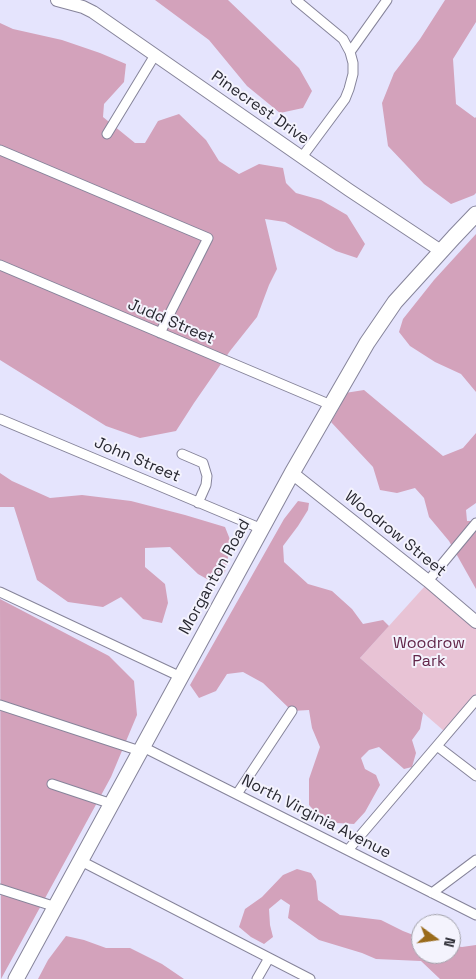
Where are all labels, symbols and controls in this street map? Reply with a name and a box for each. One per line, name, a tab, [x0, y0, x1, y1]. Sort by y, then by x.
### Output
street label: Pinecrest Drive	[207, 67, 313, 149]
street label: Judd Street	[125, 295, 217, 349]
street label: John Street	[91, 433, 183, 487]
street label: Woodrow Street	[340, 487, 450, 581]
street label: Morganton Road	[175, 516, 255, 638]
park label: Woodrow Park	[393, 634, 465, 672]
street label: North Virginia Avenue	[238, 771, 394, 863]
north arrow	[411, 914, 461, 964]
text: N	[440, 936, 459, 949]

